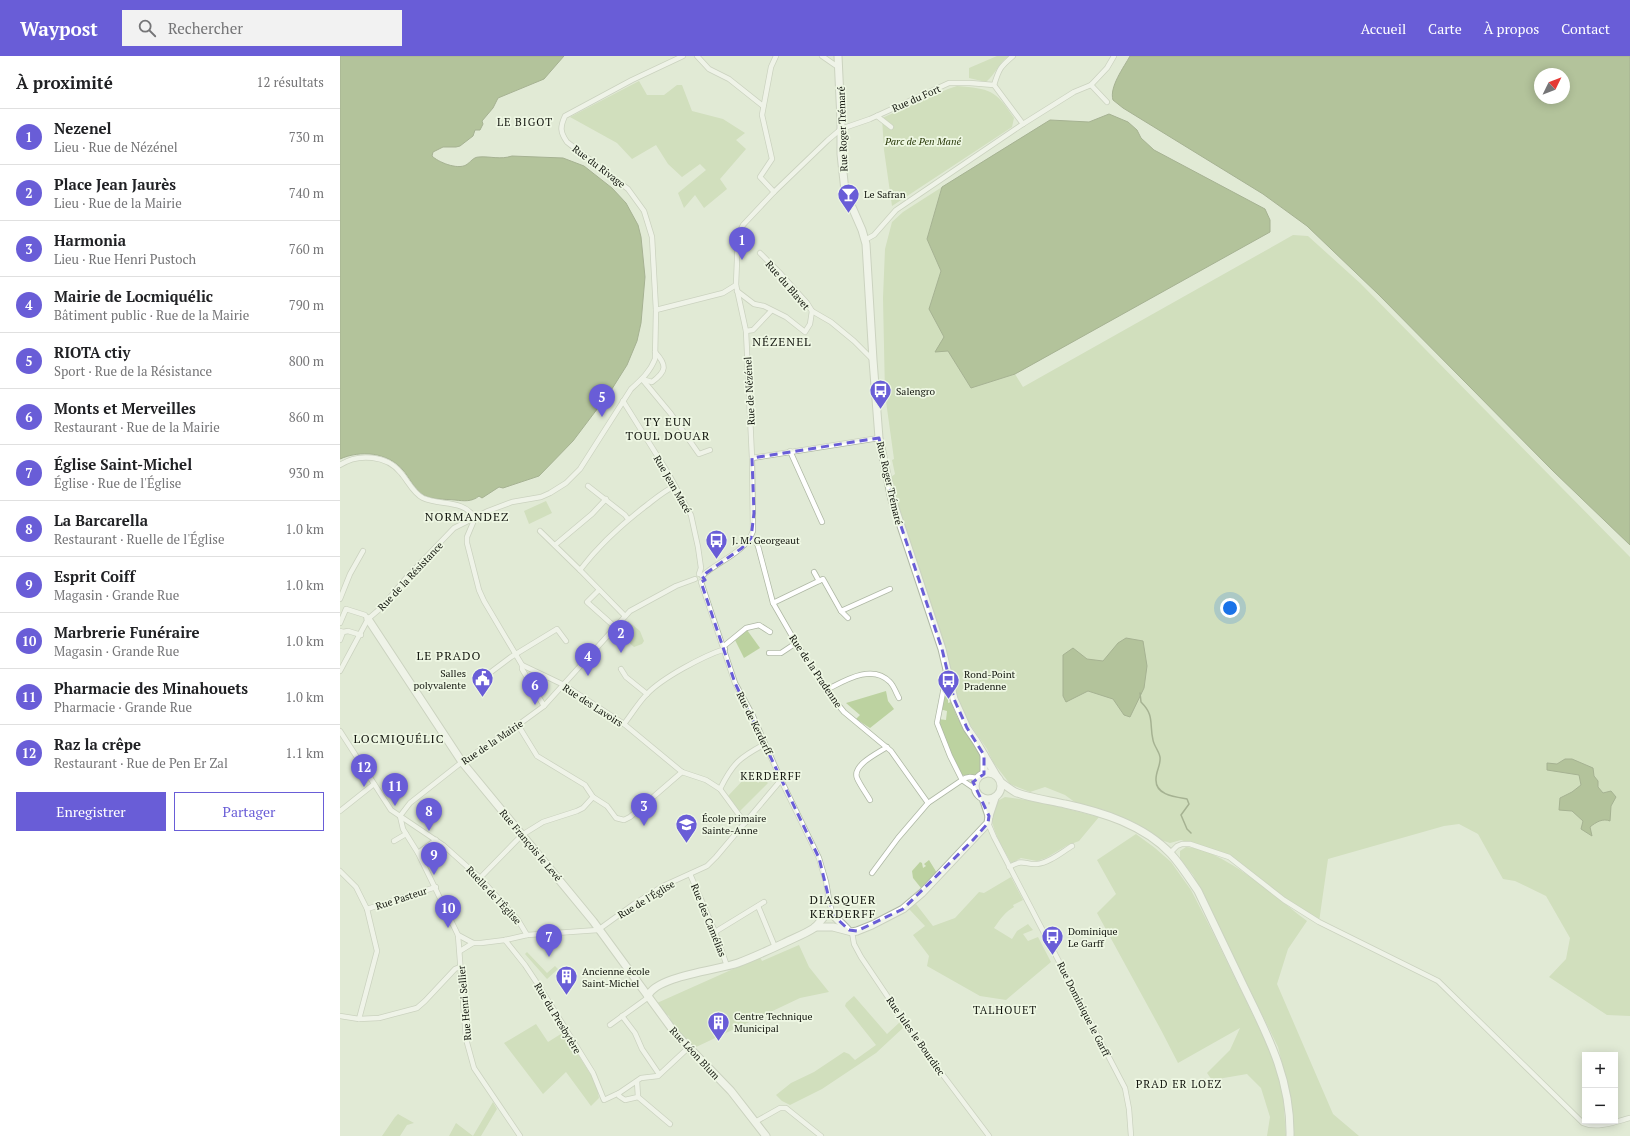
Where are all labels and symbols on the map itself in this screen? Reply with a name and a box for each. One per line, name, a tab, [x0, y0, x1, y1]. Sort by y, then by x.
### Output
north arrow	[1534, 68, 1570, 104]
street label: Rue du Fort	[890, 82, 943, 115]
street label: Rue Roger Trémaré	[835, 86, 850, 172]
district label: LE BIGOT	[497, 115, 553, 129]
park label: Parc de Pen Mané	[884, 135, 961, 148]
street label: Rue du Rivage	[570, 142, 628, 191]
bar icon: Le Safran	[836, 181, 862, 214]
place label: Le Safran	[864, 188, 906, 201]
pin: 1	[729, 227, 755, 260]
street label: Rue du Blavet	[763, 258, 813, 313]
district label: NÉZENEL	[752, 334, 812, 349]
street label: Rue de Nézénel	[741, 356, 758, 426]
bus stop icon: Salengro	[868, 378, 894, 411]
pin: 5	[589, 384, 615, 417]
place label: Salengro	[896, 385, 935, 398]
district label: TY EUN TOUL DOUAR	[626, 414, 710, 443]
street label: Rue Roger Trémaré	[874, 440, 905, 526]
street label: Rue Jean Macé	[651, 453, 694, 516]
district label: NORMANDEZ	[425, 509, 509, 524]
bus stop icon: J. M. Georgeaut	[703, 527, 729, 560]
place label: J. M. Georgeaut	[732, 534, 800, 547]
street label: Rue de la Résistance	[375, 539, 446, 614]
your location	[1220, 598, 1240, 618]
pin: 2	[608, 620, 634, 653]
street label: Rue de la Pradenne	[786, 632, 845, 710]
pin: 4	[575, 643, 601, 676]
district label: LE PRADO	[417, 648, 481, 663]
public building icon: Salles polyvalente	[469, 666, 495, 699]
place label: Salles polyvalente	[414, 667, 466, 692]
bus stop icon: Rond-Point Pradenne	[936, 667, 962, 700]
place label: Rond-Point Pradenne	[964, 668, 1016, 693]
pin: 6	[522, 672, 548, 705]
street label: Rue des Lavoirs	[560, 681, 625, 730]
street label: Rue de Kerderff	[734, 689, 776, 757]
street label: Rue de la Mairie	[459, 717, 526, 768]
district label: LOCMIQUÉLIC	[353, 731, 445, 746]
pin: 12	[351, 754, 377, 787]
district label: KERDERFF	[740, 769, 802, 783]
pin: 11	[382, 773, 408, 806]
pin: 3	[631, 793, 657, 826]
pin: 8	[416, 798, 442, 831]
street label: Rue François le Levé	[497, 807, 565, 884]
school or university icon: École primaire Sainte-Anne	[673, 811, 699, 844]
place label: École primaire Sainte-Anne	[702, 812, 766, 837]
pin: 9	[421, 842, 447, 875]
street label: Ruelle de l'Église	[463, 863, 524, 927]
street label: Rue de l'Église	[615, 877, 677, 922]
street label: Rue des Camélias	[688, 882, 729, 959]
street label: Rue Pasteur	[374, 884, 429, 913]
district label: DIASQUER KERDERFF	[810, 892, 876, 921]
pin: 10	[435, 895, 461, 928]
pin: 7	[536, 924, 562, 957]
bus stop icon: Dominique Le Garff	[1040, 924, 1066, 957]
place label: Dominique Le Garff	[1068, 925, 1117, 950]
street label: Rue Dominique le Garff	[1054, 960, 1113, 1059]
building icon: Ancienne école Saint-Michel	[554, 964, 580, 997]
street label: Rue Henri Sellier	[455, 965, 474, 1041]
place label: Ancienne école Saint-Michel	[582, 965, 650, 990]
street label: Rue du Presbytère	[531, 980, 584, 1056]
street label: Rue Jules le Bourdiec	[883, 994, 948, 1079]
district label: TALHOUET	[973, 1003, 1037, 1017]
building icon: Centre Technique Municipal	[706, 1009, 732, 1042]
place label: Centre Technique Municipal	[734, 1010, 813, 1035]
street label: Rue Léon Blum	[667, 1024, 723, 1083]
district label: PRAD ER LOEZ	[1136, 1077, 1222, 1091]

